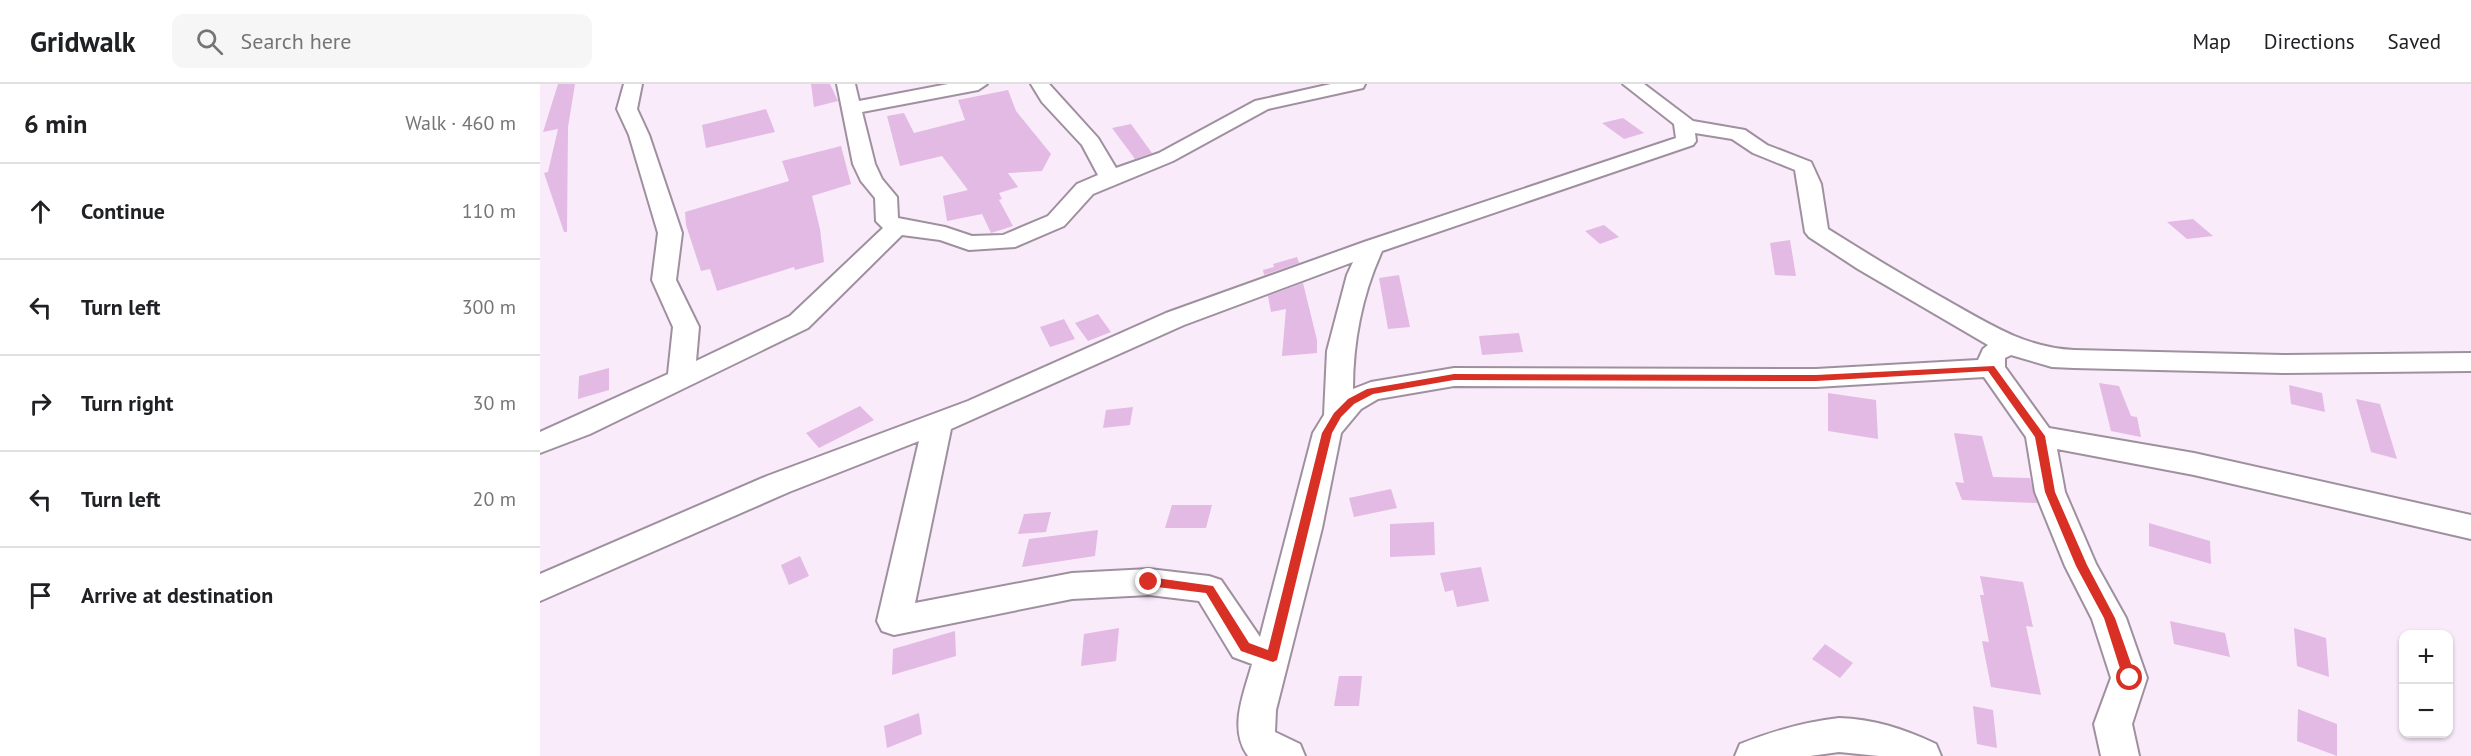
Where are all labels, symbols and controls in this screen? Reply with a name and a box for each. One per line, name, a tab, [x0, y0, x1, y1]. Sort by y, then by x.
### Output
search box	[172, 14, 592, 68]
text: Gridwalk	[30, 23, 136, 60]
icon: search	[193, 25, 226, 58]
text: Search here	[241, 27, 352, 55]
text: Map	[2192, 28, 2231, 55]
text: Directions	[2264, 28, 2355, 55]
text: Saved	[2388, 28, 2441, 55]
text: 6 min	[24, 107, 87, 140]
text: Walk · 460 m	[405, 110, 516, 136]
icon: ahead	[24, 195, 57, 228]
text: Continue	[81, 197, 165, 225]
text: 110 m	[462, 198, 516, 224]
icon: left	[24, 291, 57, 324]
text: Turn left	[81, 293, 161, 321]
text: 300 m	[462, 294, 516, 320]
icon: right	[24, 387, 57, 420]
text: Turn right	[81, 389, 173, 417]
text: 30 m	[473, 390, 516, 416]
icon: left	[24, 483, 57, 516]
text: Turn left	[81, 485, 161, 513]
text: 20 m	[473, 486, 516, 512]
route end	[1135, 568, 1161, 594]
icon: arrive	[24, 579, 57, 612]
text: Arrive at destination	[81, 581, 273, 609]
map controls	[2399, 630, 2453, 738]
button: +	[2399, 630, 2453, 684]
route start	[2116, 664, 2142, 690]
button: −	[2399, 684, 2453, 738]

